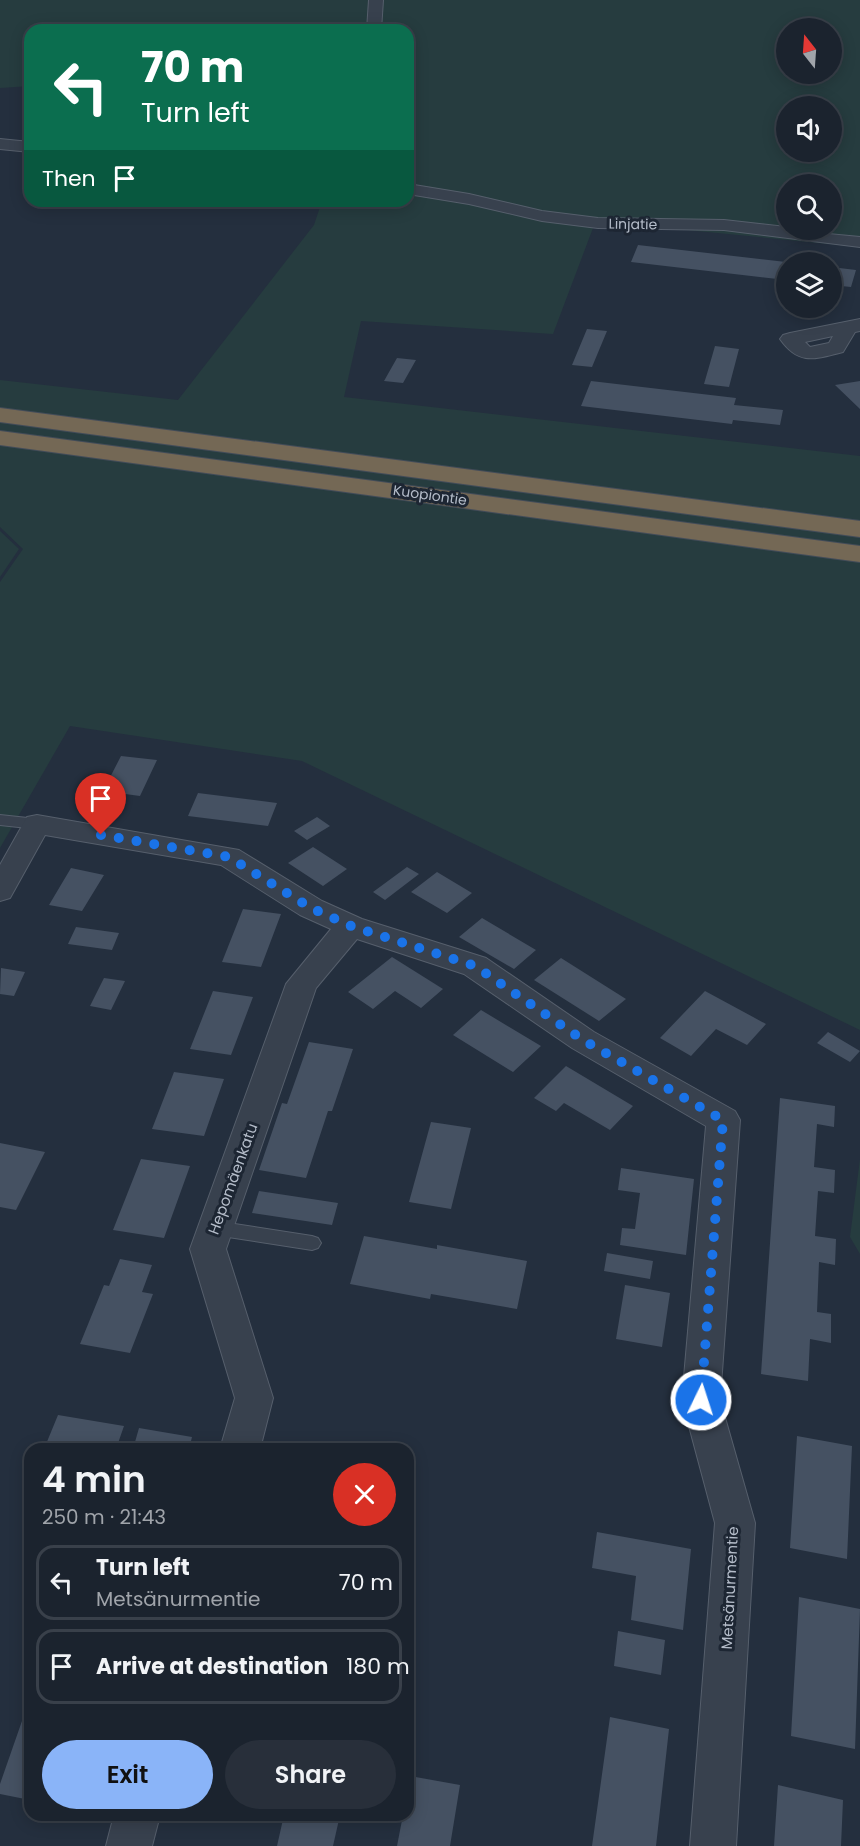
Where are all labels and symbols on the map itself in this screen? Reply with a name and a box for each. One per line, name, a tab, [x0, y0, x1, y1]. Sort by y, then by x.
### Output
north arrow	[776, 18, 842, 84]
street label: Linjatie	[609, 214, 658, 234]
street label: Kuopiontie	[392, 480, 469, 510]
pin	[75, 773, 126, 835]
street label: Hepomäenkatu	[203, 1120, 262, 1237]
position arrow	[669, 1368, 733, 1432]
street label: Metsänurmentie	[716, 1526, 743, 1650]

